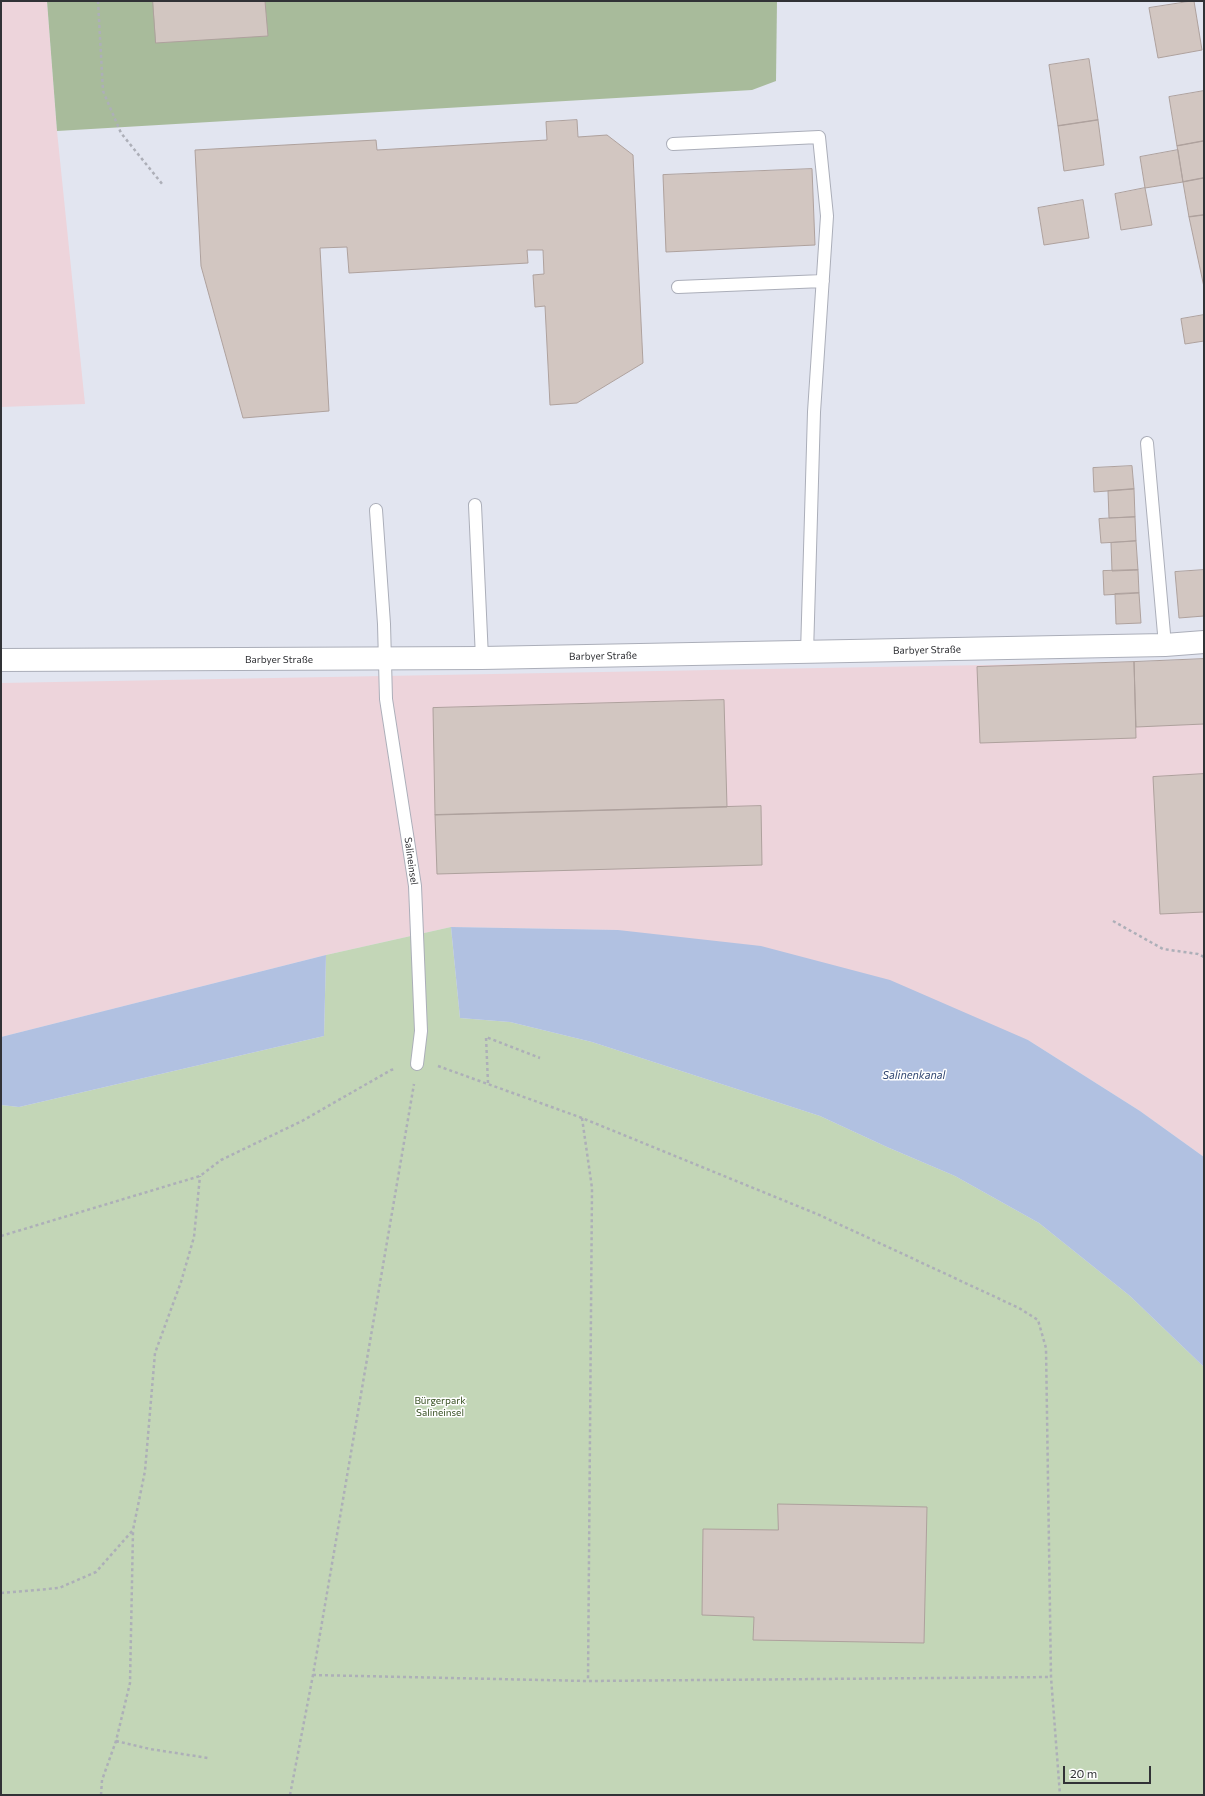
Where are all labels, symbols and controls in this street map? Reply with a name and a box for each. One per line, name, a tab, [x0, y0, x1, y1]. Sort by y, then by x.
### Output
street label: Barbyer Straße	[893, 643, 961, 657]
street label: Barbyer Straße	[569, 649, 637, 663]
street label: Barbyer Straße	[245, 654, 313, 666]
street label: Salineinsel	[402, 836, 420, 886]
water label: Salinenkanal	[883, 1068, 945, 1082]
park label: Bürgerpark Salineinsel	[414, 1395, 466, 1418]
scale bar	[1065, 1758, 1153, 1784]
text: 20 m	[1070, 1766, 1097, 1780]

